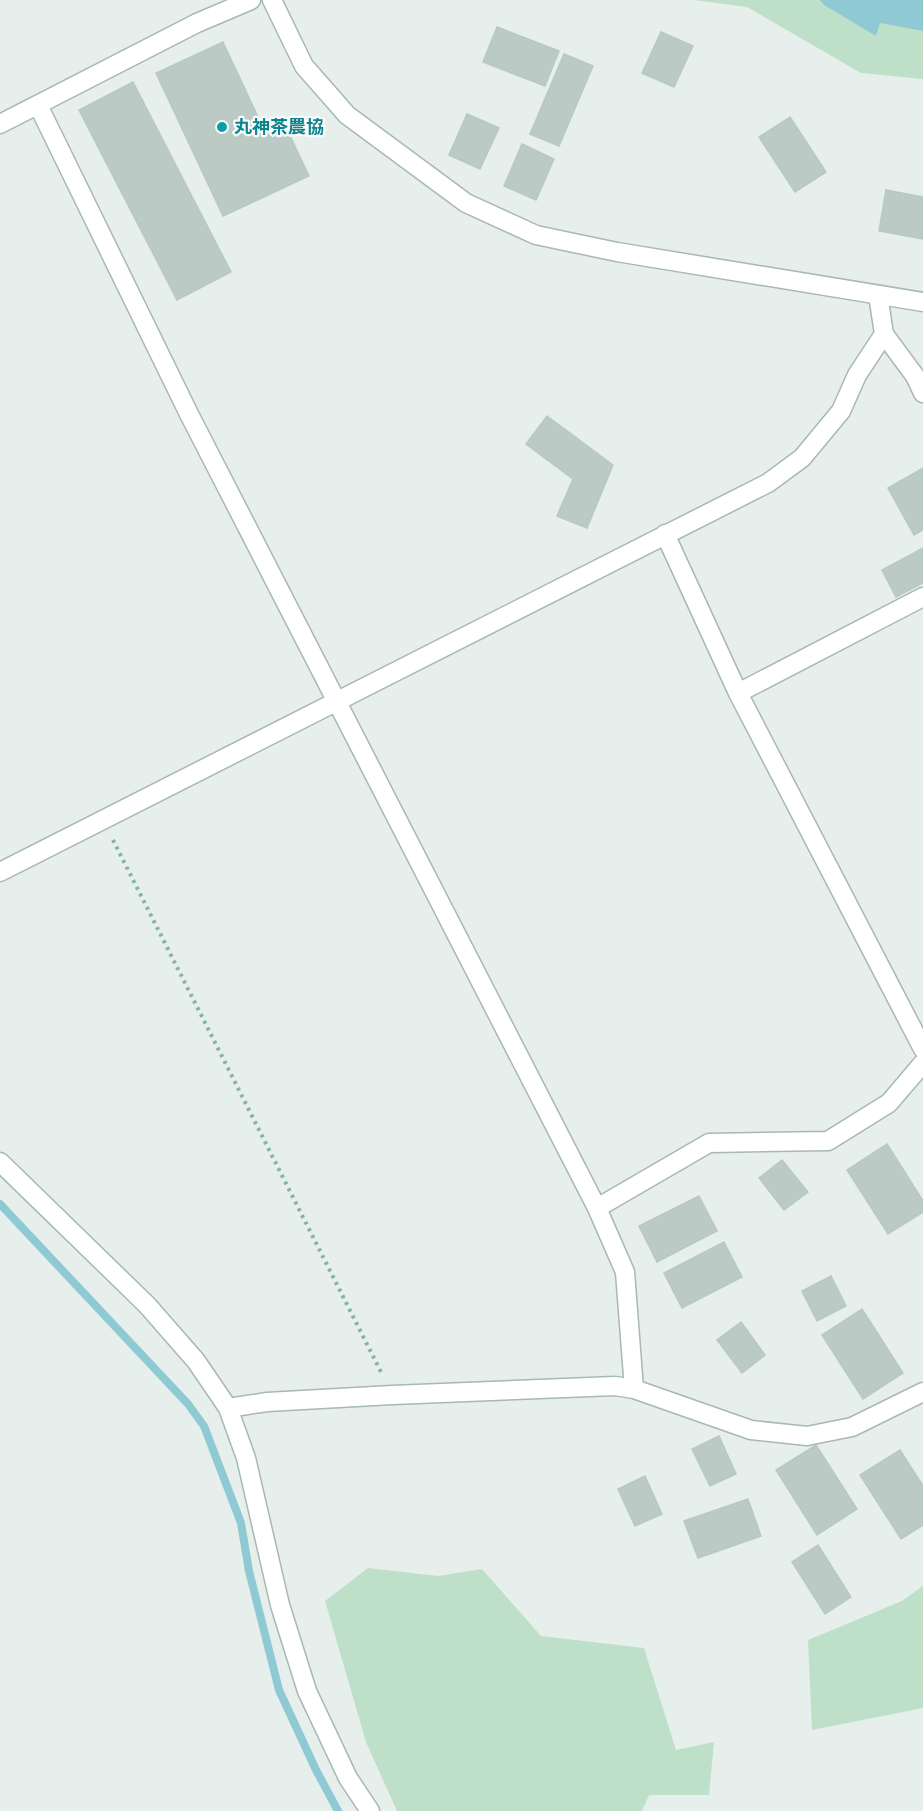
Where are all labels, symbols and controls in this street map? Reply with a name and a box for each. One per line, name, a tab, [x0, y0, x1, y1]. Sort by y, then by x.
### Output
place label: 丸神茶農協	[234, 116, 324, 138]
marker: 丸神茶農協	[215, 120, 229, 134]

